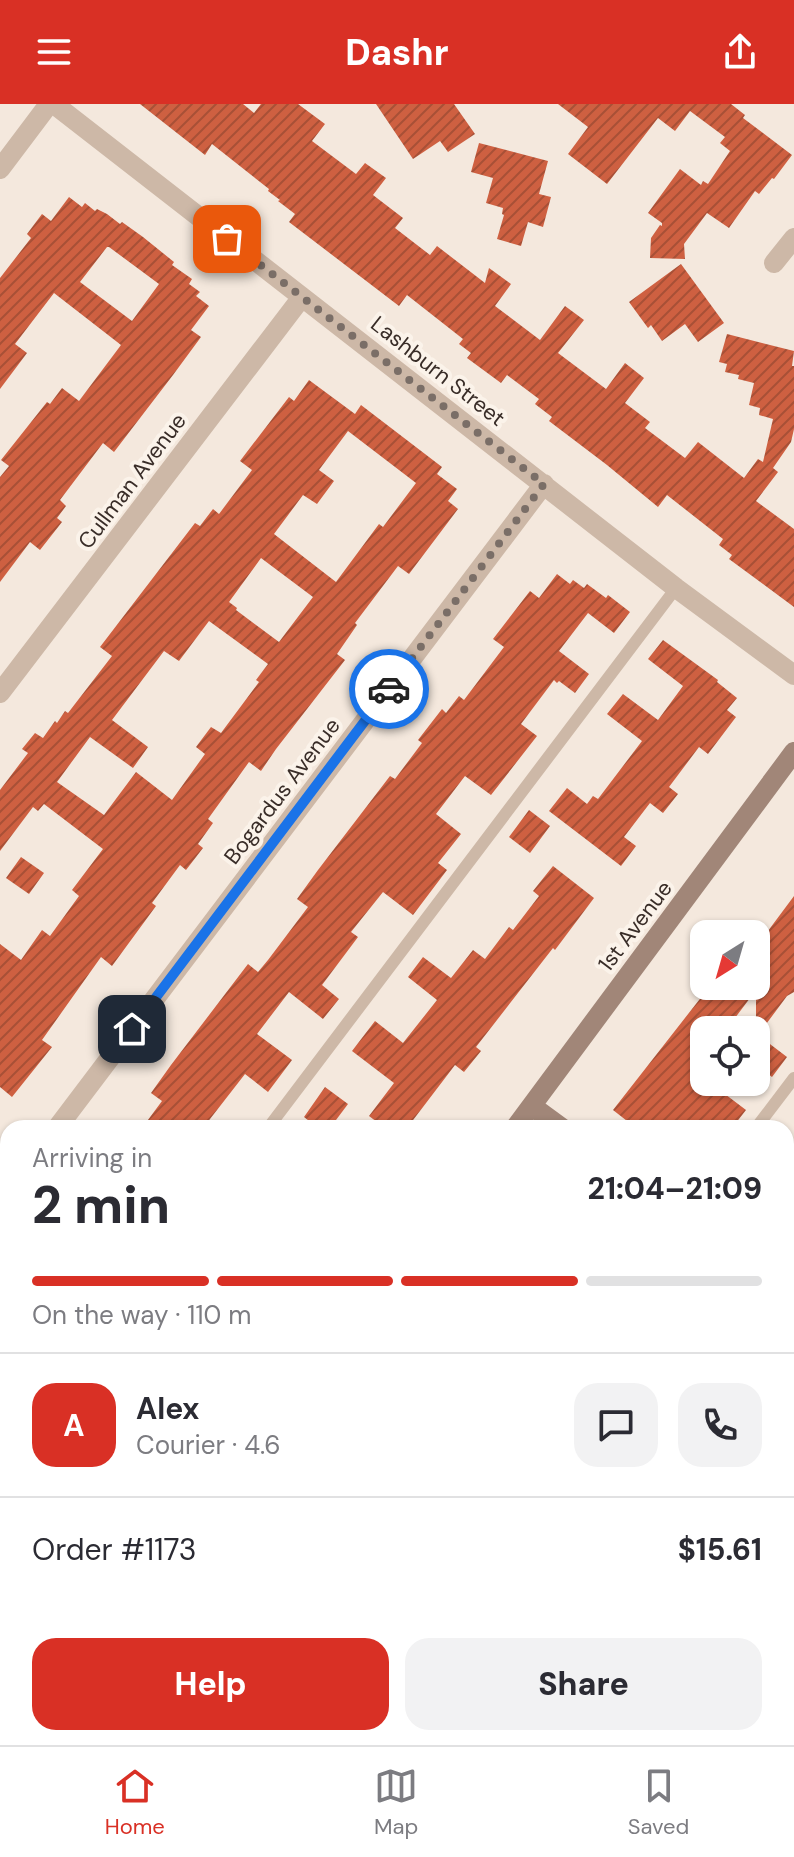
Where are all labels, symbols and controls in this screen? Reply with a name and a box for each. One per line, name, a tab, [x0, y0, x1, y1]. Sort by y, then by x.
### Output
text: Dashr	[345, 29, 449, 76]
icon: menu	[32, 30, 76, 74]
icon: share	[718, 30, 762, 74]
pin	[193, 205, 261, 273]
icon: bag	[205, 217, 249, 261]
street label: Lashburn Street	[365, 310, 511, 432]
street label: Cullman Avenue	[71, 407, 193, 555]
courier	[349, 649, 429, 729]
icon: car	[367, 667, 411, 711]
street label: Bogardus Avenue	[217, 712, 347, 870]
street label: 1st Avenue	[591, 875, 679, 977]
north arrow	[690, 920, 770, 1000]
map controls	[690, 920, 770, 1096]
pin	[98, 995, 166, 1063]
icon: home	[110, 1007, 154, 1051]
button: locate	[690, 1016, 770, 1096]
text: Arriving in	[32, 1141, 152, 1175]
text: 21:04–21:09	[588, 1169, 762, 1208]
text: 2 min	[32, 1171, 170, 1239]
text: On the way · 110 m	[32, 1298, 251, 1332]
button: chat	[574, 1383, 658, 1467]
button: phone	[678, 1383, 762, 1467]
text: Alex	[136, 1389, 199, 1428]
text: A	[63, 1406, 85, 1445]
text: Courier · 4.6	[136, 1428, 281, 1462]
text: Order #1173	[32, 1530, 197, 1569]
text: $15.61	[678, 1530, 762, 1569]
button: Help	[32, 1638, 389, 1730]
button: Share	[405, 1638, 762, 1730]
tab: Home	[105, 1764, 165, 1841]
tab: Map	[374, 1764, 418, 1841]
tab: Saved	[628, 1764, 689, 1841]

